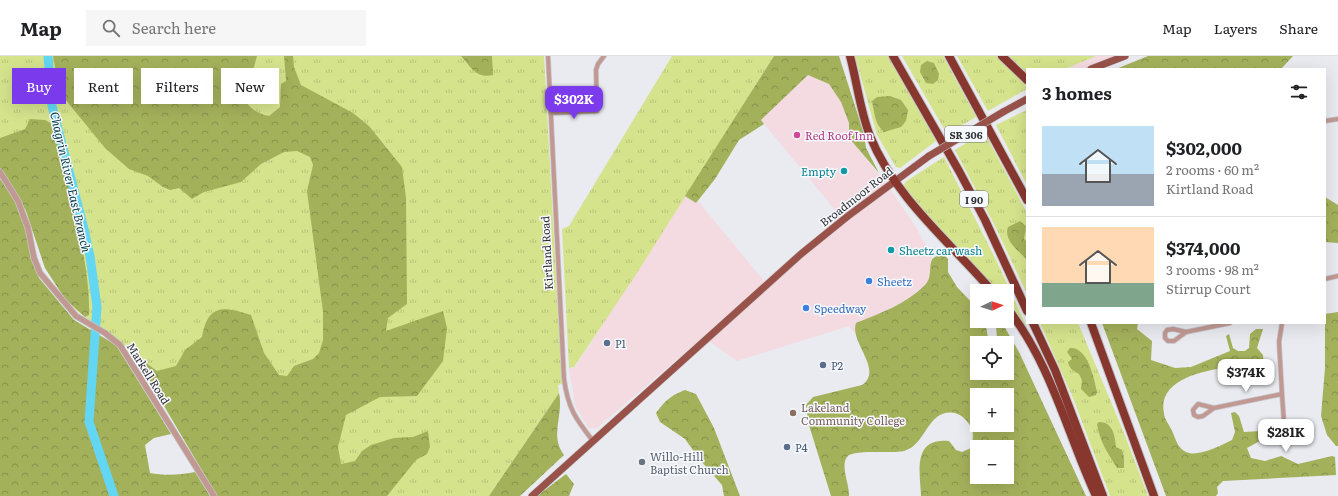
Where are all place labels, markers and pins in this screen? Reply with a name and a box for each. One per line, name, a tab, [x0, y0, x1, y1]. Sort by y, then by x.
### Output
pin: $302K	[546, 86, 602, 120]
place label: Red Roof Inn	[805, 127, 873, 143]
marker: Red Roof Inn	[792, 130, 802, 140]
place label: Empty	[801, 163, 837, 179]
marker: Empty	[839, 166, 849, 176]
place label: Sheetz car wash	[899, 242, 982, 258]
marker: Sheetz car wash	[886, 245, 896, 255]
place label: Sheetz	[877, 273, 912, 289]
marker: Sheetz	[864, 276, 874, 286]
place label: Speedway	[814, 300, 867, 316]
marker: Speedway	[801, 303, 811, 313]
place label: P1	[615, 335, 627, 351]
marker: P1	[602, 338, 612, 348]
place label: P2	[831, 357, 844, 373]
pin: $374K	[1218, 359, 1274, 393]
marker: P2	[818, 360, 828, 370]
place label: Lakeland Community College	[801, 399, 905, 428]
marker: Lakeland Community College	[788, 408, 798, 418]
pin: $281K	[1258, 419, 1314, 453]
place label: P4	[795, 439, 808, 455]
marker: P4	[782, 442, 792, 452]
place label: Willo-Hill Baptist Church	[650, 448, 729, 477]
marker: Willo-Hill Baptist Church	[637, 457, 647, 467]

